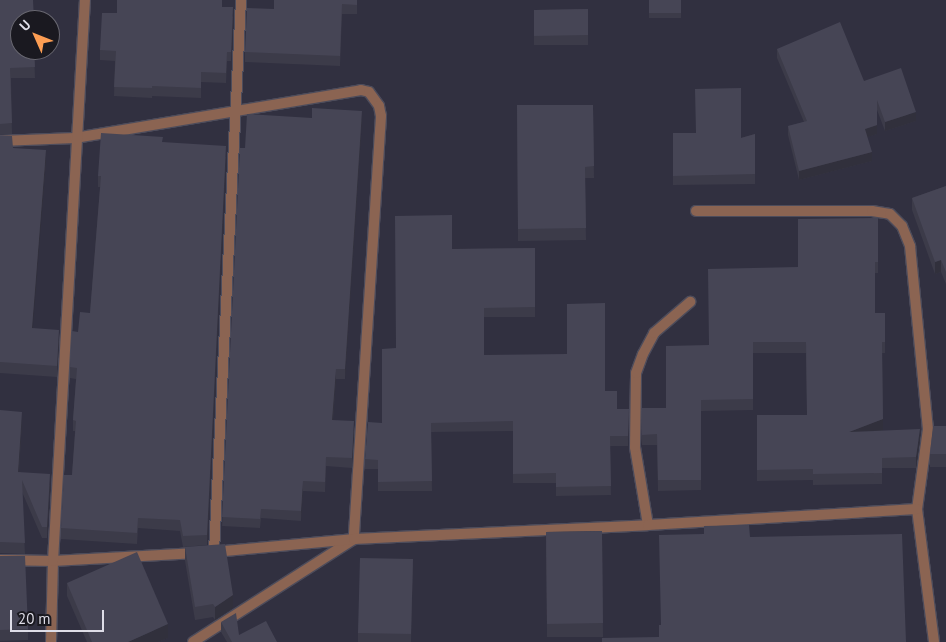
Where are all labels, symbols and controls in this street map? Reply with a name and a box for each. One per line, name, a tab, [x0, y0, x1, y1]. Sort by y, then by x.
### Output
north arrow	[10, 10, 60, 60]
text: U	[15, 16, 34, 35]
scale bar	[12, 600, 106, 632]
text: 20 m	[18, 609, 51, 628]

